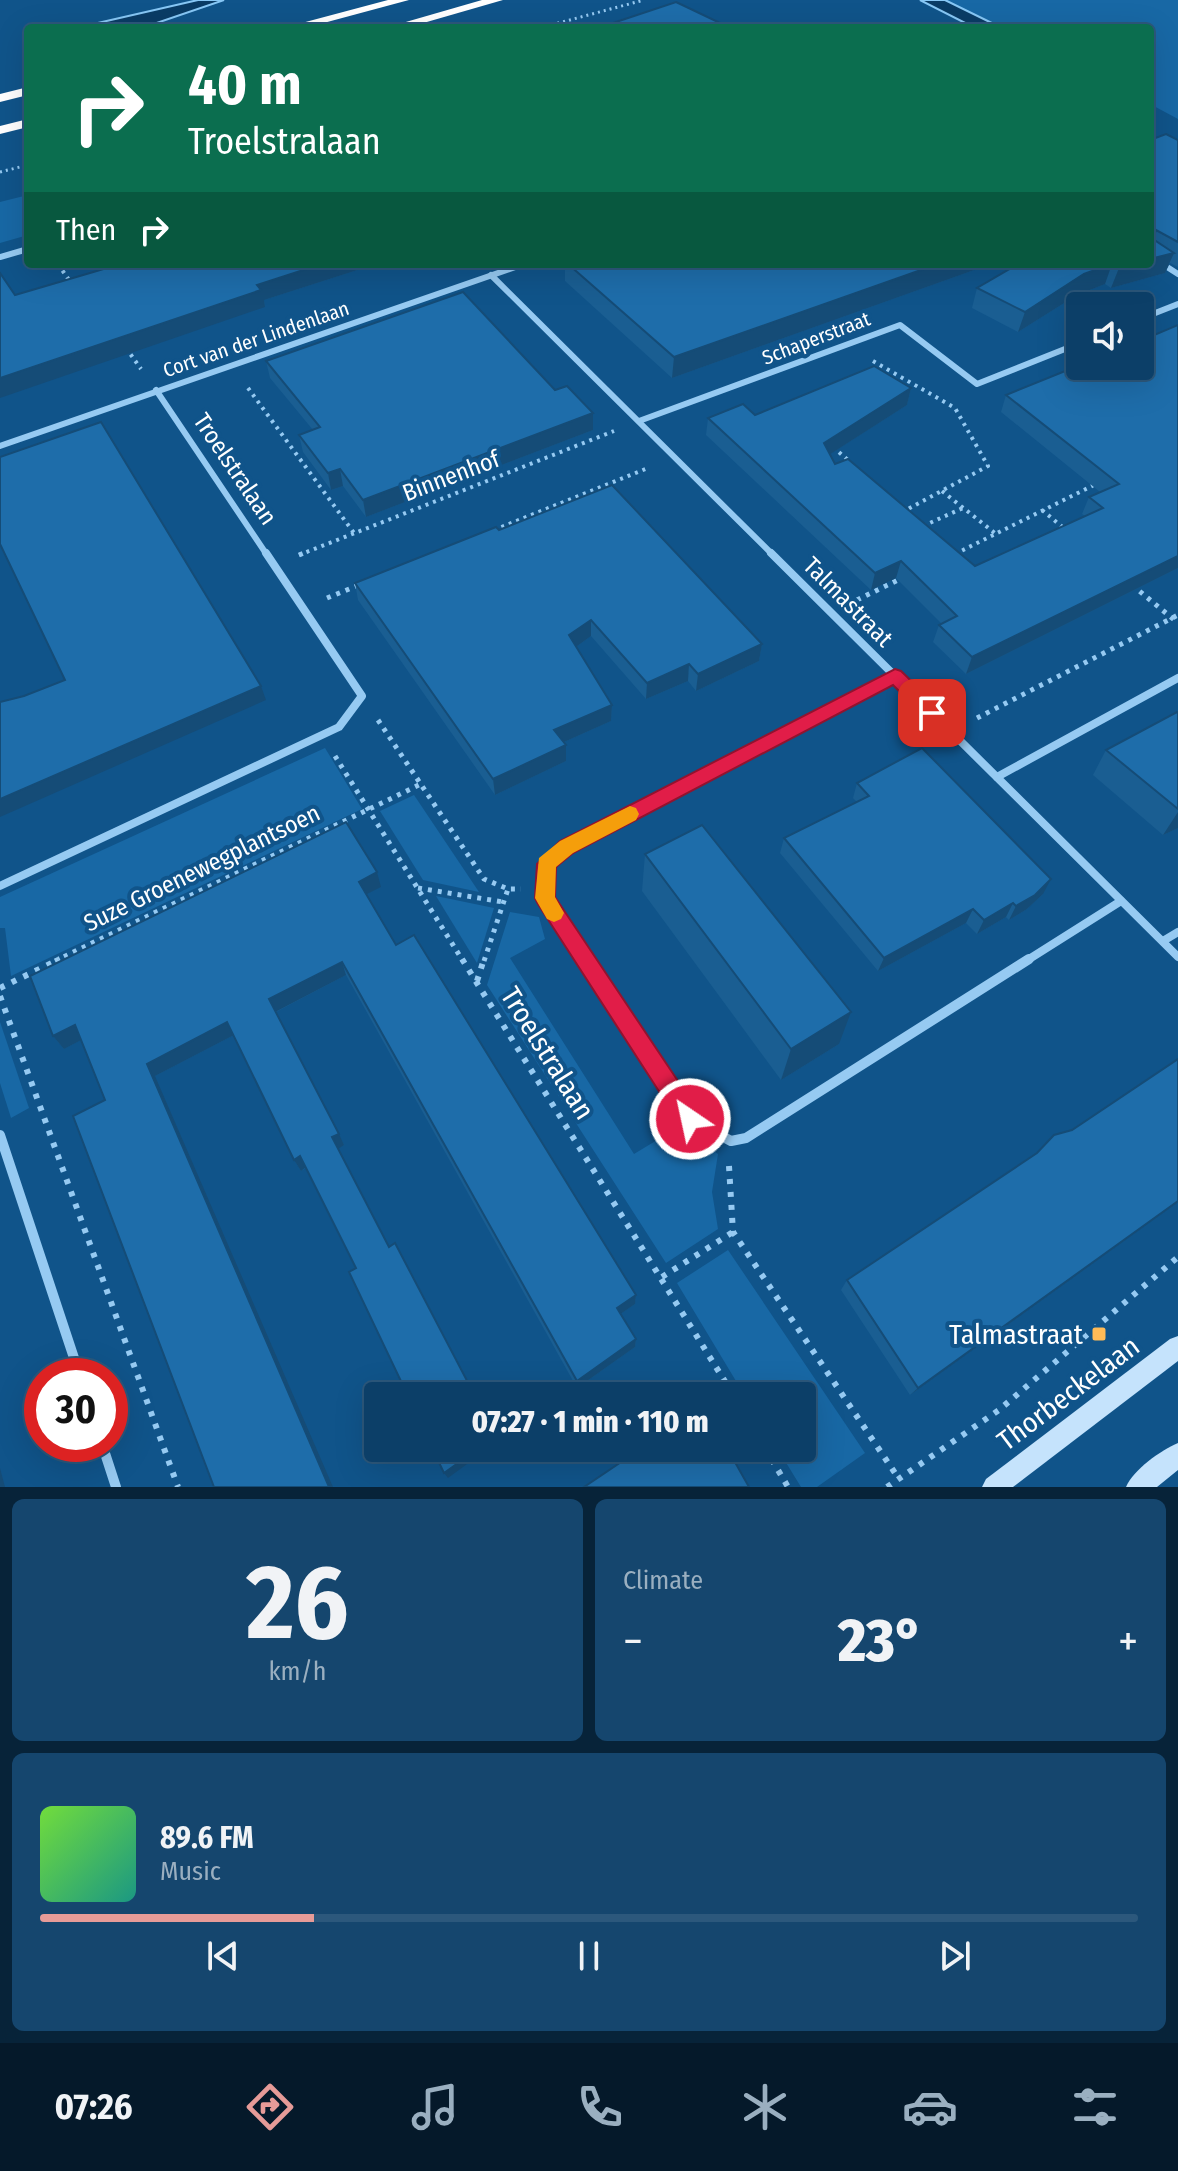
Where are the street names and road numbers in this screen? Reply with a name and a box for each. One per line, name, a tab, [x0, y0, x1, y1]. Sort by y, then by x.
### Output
street label: Cort van der Lindenlaan	[160, 296, 352, 382]
street label: Schaperstraat	[759, 306, 874, 370]
street label: Troelstralaan	[187, 408, 283, 530]
street label: Binnenhof	[399, 444, 505, 507]
street label: Talmastraat	[798, 552, 899, 653]
street label: Suze Groenewegplantsoen	[79, 799, 325, 937]
street label: Troelstralaan	[494, 981, 601, 1126]
street label: Thorbeckelaan	[991, 1329, 1146, 1457]

